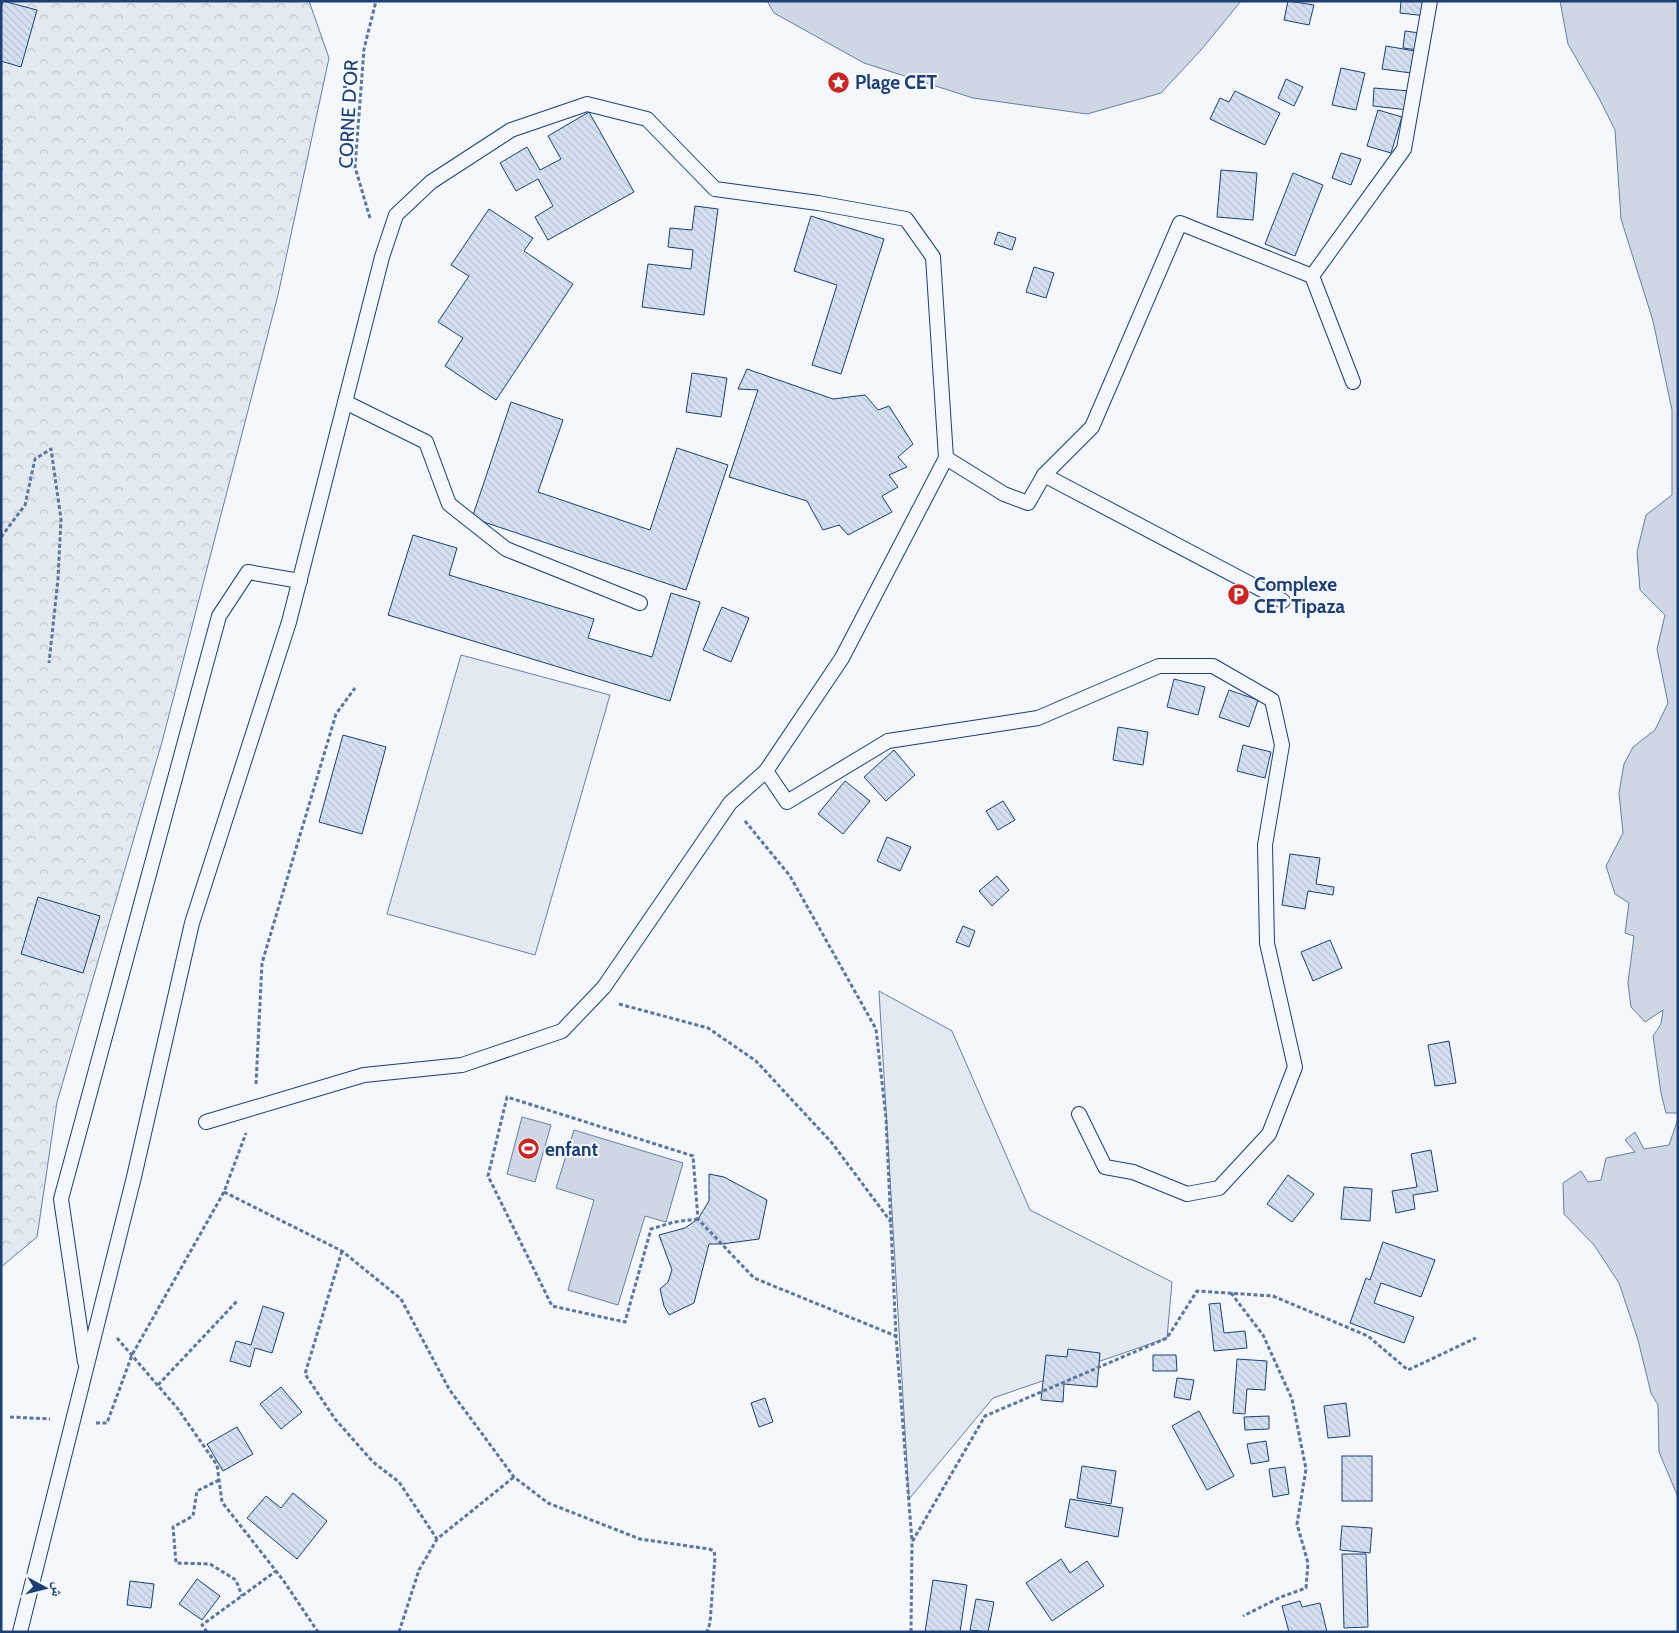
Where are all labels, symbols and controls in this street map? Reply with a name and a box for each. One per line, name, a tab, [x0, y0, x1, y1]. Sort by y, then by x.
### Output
street label: CORNE D'OR	[334, 59, 363, 169]
place icon: Plage CET	[827, 70, 851, 94]
place label: Plage CET	[855, 71, 938, 94]
place label: Complexe CET Tipaza	[1254, 573, 1345, 618]
parking icon: Complexe CET Tipaza	[1226, 583, 1250, 607]
sports icon: enfant	[517, 1137, 541, 1161]
place label: enfant	[545, 1138, 598, 1161]
north arrow	[20, 1563, 70, 1613]
text: ش	[48, 1581, 68, 1598]

